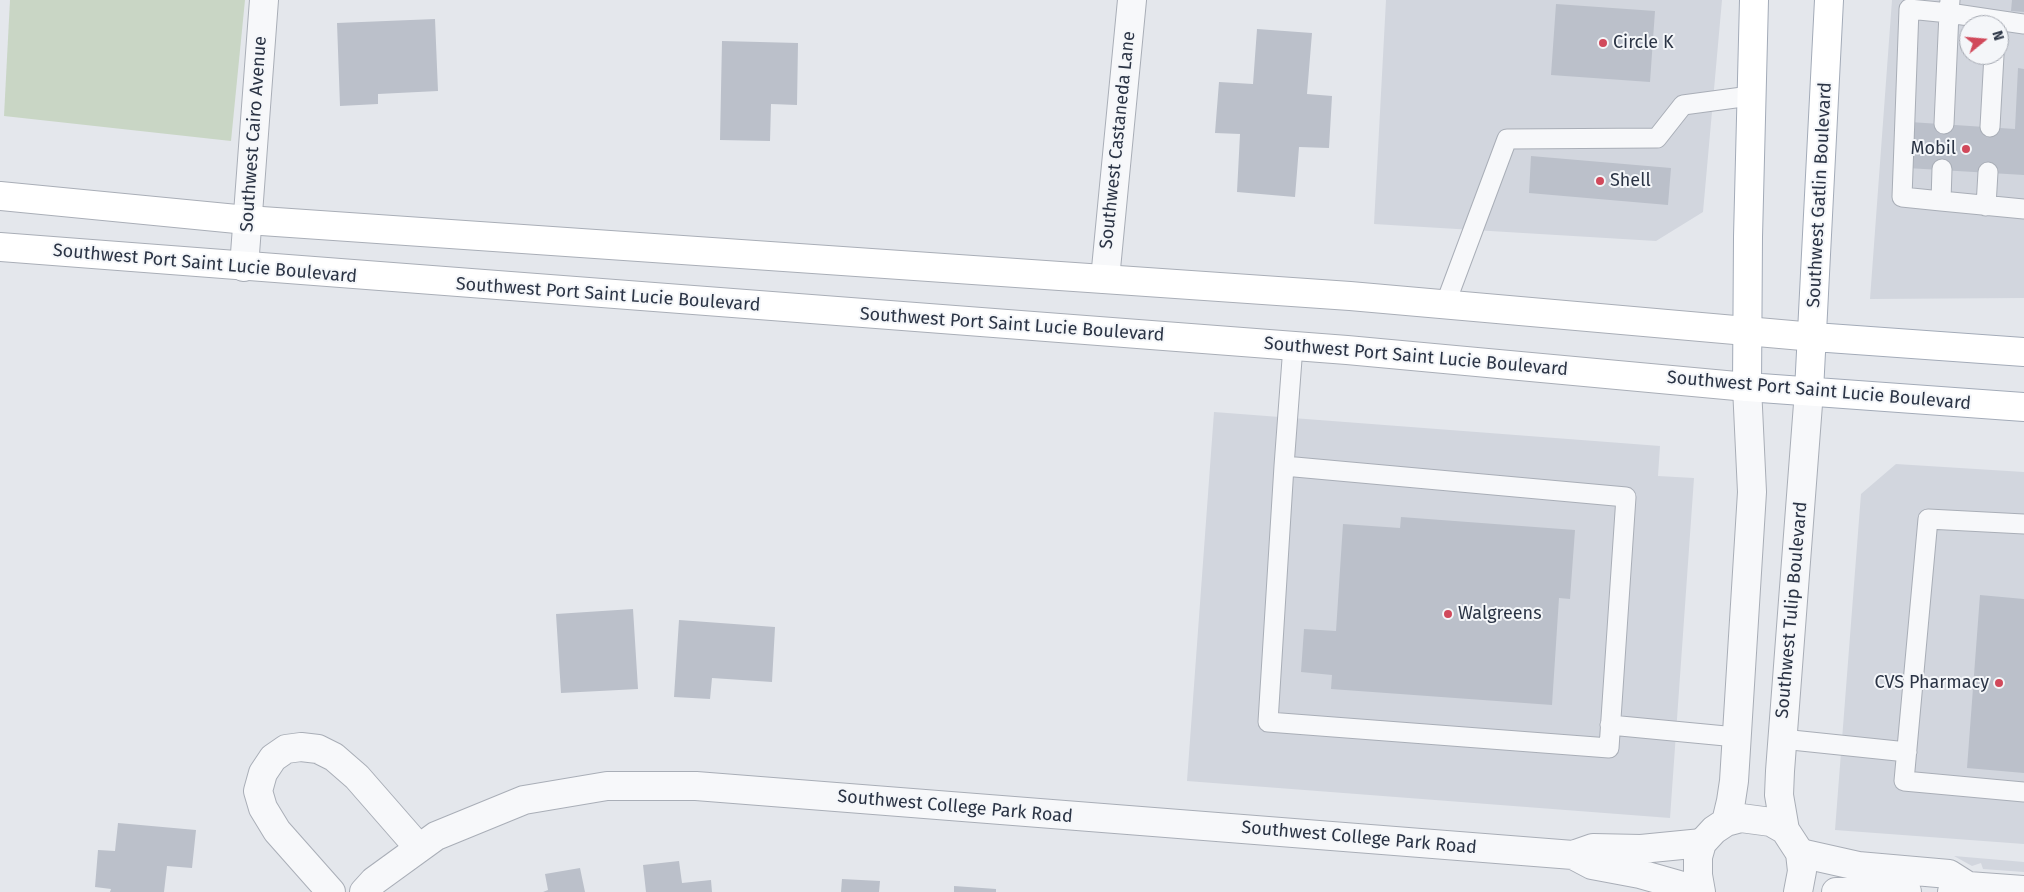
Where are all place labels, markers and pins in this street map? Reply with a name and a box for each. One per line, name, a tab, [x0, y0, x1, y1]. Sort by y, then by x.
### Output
place label: Circle K	[1613, 32, 1674, 54]
marker: Circle K	[1597, 37, 1609, 49]
place label: Mobil	[1910, 138, 1956, 160]
marker: Mobil	[1960, 143, 1972, 155]
place label: Shell	[1610, 170, 1651, 192]
marker: Shell	[1594, 175, 1606, 187]
place label: Walgreens	[1458, 603, 1542, 625]
marker: Walgreens	[1442, 608, 1454, 620]
place label: CVS Pharmacy	[1875, 672, 1989, 694]
marker: CVS Pharmacy	[1993, 677, 2005, 689]

